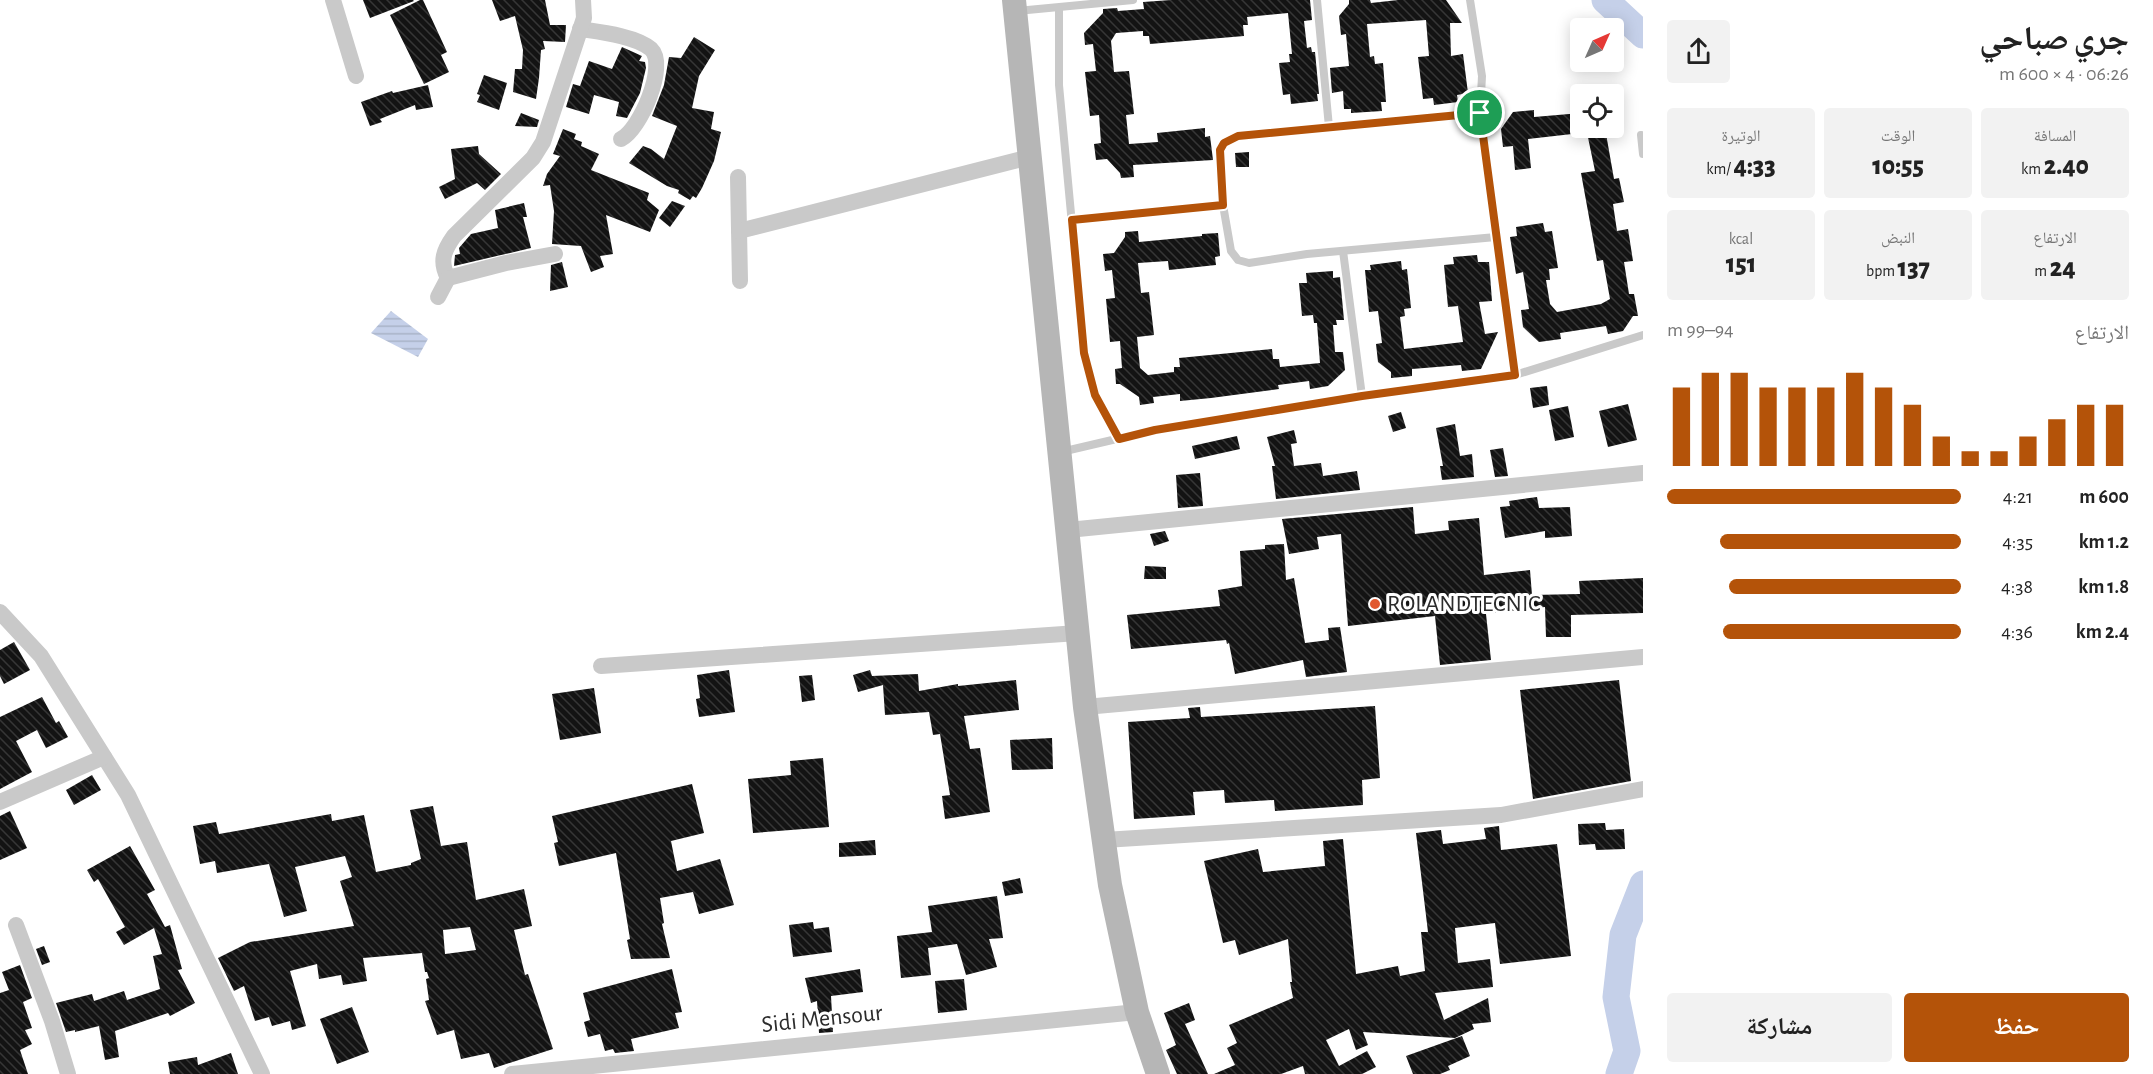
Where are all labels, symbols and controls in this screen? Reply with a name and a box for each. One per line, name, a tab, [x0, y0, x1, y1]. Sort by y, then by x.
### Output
north arrow	[1570, 18, 1624, 72]
map controls	[1570, 18, 1624, 138]
button: share	[1667, 20, 1730, 83]
text: جري صباحي	[1979, 23, 2129, 56]
text: 06:26 · 4 × 600 m	[1999, 64, 2129, 84]
button: locate	[1570, 84, 1624, 138]
pin	[1454, 87, 1505, 138]
icon: arrive	[1463, 96, 1496, 129]
text: الوتيرة	[1722, 128, 1760, 144]
text: الوقت	[1881, 128, 1915, 144]
text: المسافة	[2034, 128, 2076, 144]
text: 4:33	[1734, 153, 1776, 179]
text: 10:55	[1872, 153, 1924, 179]
text: 2.40	[2044, 153, 2089, 179]
text: /km	[1706, 161, 1734, 177]
text: km	[2021, 161, 2044, 177]
text: النبض	[1881, 230, 1915, 246]
text: الارتفاع	[2033, 230, 2077, 246]
text: kcal	[1729, 231, 1753, 247]
text: 151	[1726, 251, 1756, 277]
text: 137	[1898, 255, 1930, 281]
text: 24	[2050, 255, 2076, 281]
text: bpm	[1866, 263, 1898, 279]
text: m	[2034, 263, 2050, 279]
text: 94–99 m	[1667, 320, 1734, 340]
text: الارتفاع	[2074, 323, 2129, 343]
text: 4:21	[2003, 487, 2033, 507]
text: 600 m	[2079, 487, 2129, 507]
text: 4:35	[2002, 532, 2033, 552]
text: 1.2 km	[2079, 532, 2129, 552]
text: 4:38	[2001, 577, 2033, 597]
text: 1.8 km	[2078, 577, 2129, 597]
place label: ROLANDTECNIC	[1387, 592, 1540, 616]
marker: ROLANDTECNIC	[1368, 597, 1382, 611]
text: 4:36	[2001, 622, 2033, 642]
text: 2.4 km	[2076, 622, 2129, 642]
button: مشاركة	[1667, 993, 1892, 1062]
button: حفظ	[1904, 993, 2129, 1062]
street label: Sidi Mensour	[760, 1001, 884, 1037]

